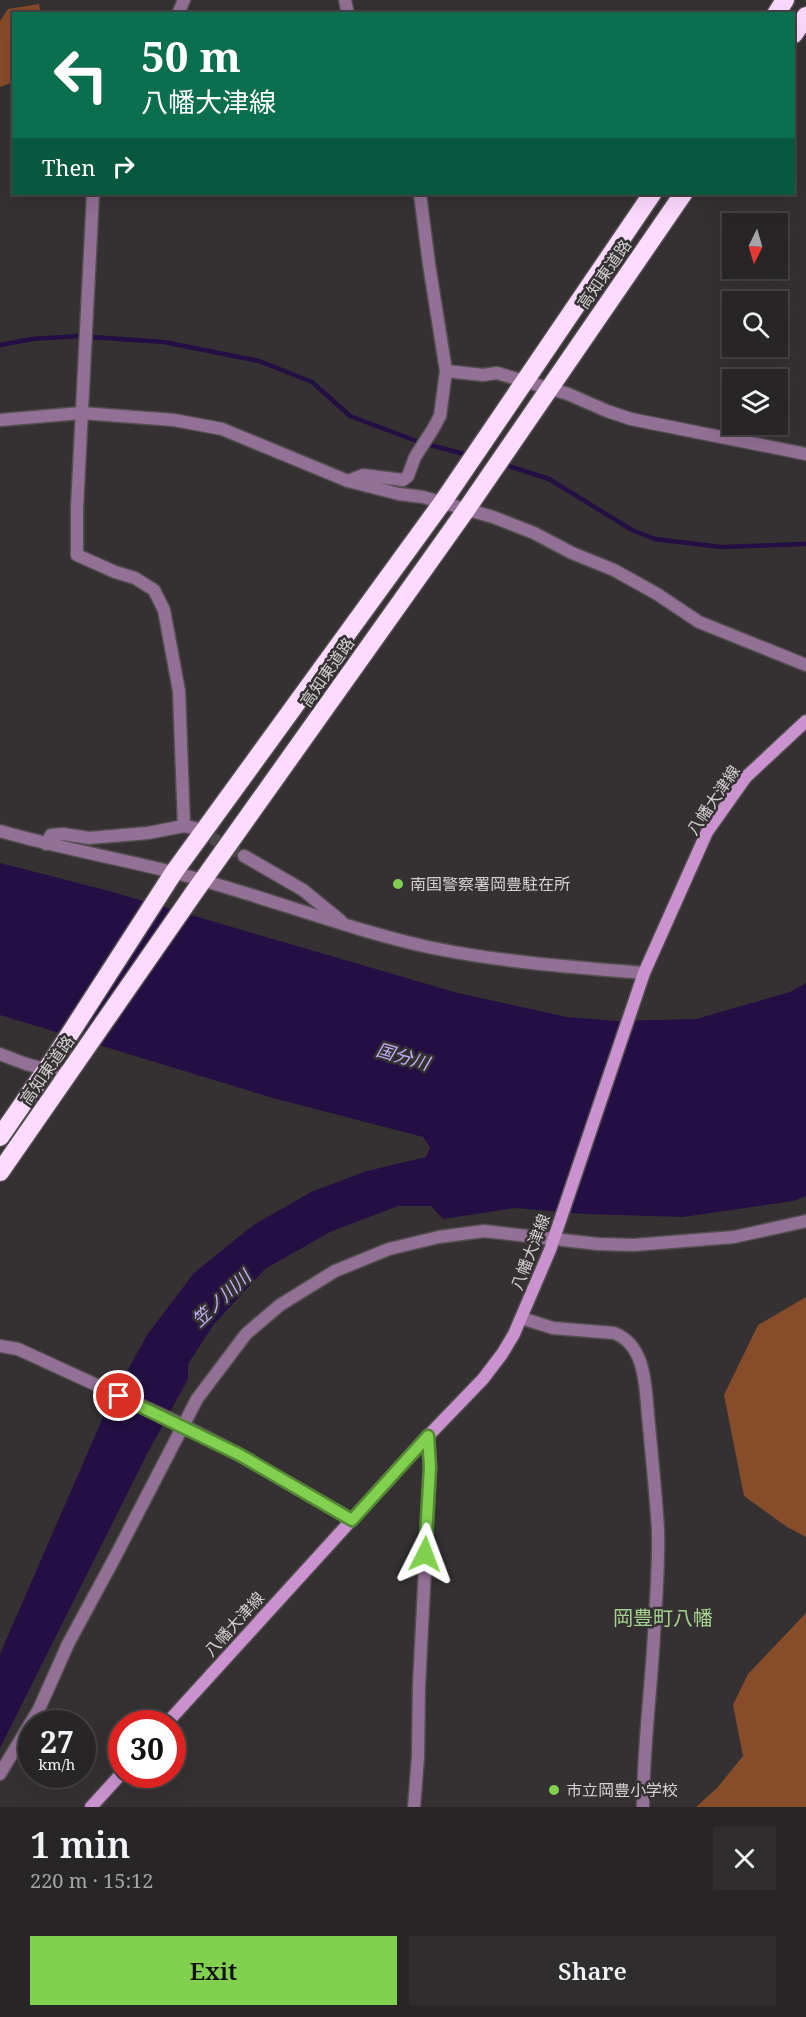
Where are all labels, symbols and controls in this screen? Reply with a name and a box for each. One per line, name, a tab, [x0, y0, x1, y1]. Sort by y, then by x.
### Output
text: 50 m	[141, 27, 241, 84]
icon: left	[42, 36, 120, 114]
text: 八幡大津線	[141, 83, 276, 120]
icon: right	[107, 150, 140, 183]
text: Then	[42, 152, 95, 182]
north arrow	[722, 213, 788, 279]
map controls	[722, 213, 788, 435]
street label: 高知東道路	[572, 235, 636, 313]
button: search	[722, 291, 788, 357]
button: layers	[722, 369, 788, 435]
street label: 高知東道路	[295, 633, 359, 711]
street label: 八幡大津線	[682, 761, 744, 839]
place label: 南国警察署岡豊駐在所	[410, 873, 570, 895]
marker: 南国警察署岡豊駐在所	[391, 877, 405, 891]
street label: 高知東道路	[15, 1031, 79, 1109]
water label: 国分川	[374, 1037, 434, 1076]
street label: 八幡大津線	[505, 1211, 555, 1293]
water label: 笠ノ川川	[186, 1263, 257, 1331]
pin	[93, 1370, 144, 1421]
icon: arrive	[102, 1379, 135, 1412]
position arrow	[393, 1522, 457, 1586]
street label: 八幡大津線	[199, 1587, 269, 1661]
district label: 岡豊町八幡	[613, 1604, 713, 1631]
speed limit sign: 30	[108, 1710, 186, 1788]
text: 27	[40, 1721, 74, 1762]
text: km/h	[39, 1754, 75, 1774]
place label: 市立岡豊小学校	[566, 1779, 678, 1801]
marker: 市立岡豊小学校	[547, 1783, 561, 1797]
text: 1 min	[30, 1820, 131, 1869]
button: close	[713, 1827, 776, 1890]
text: 220 m · 15:12	[30, 1867, 153, 1894]
button: Exit	[30, 1936, 397, 2005]
button: Share	[409, 1936, 776, 2005]

